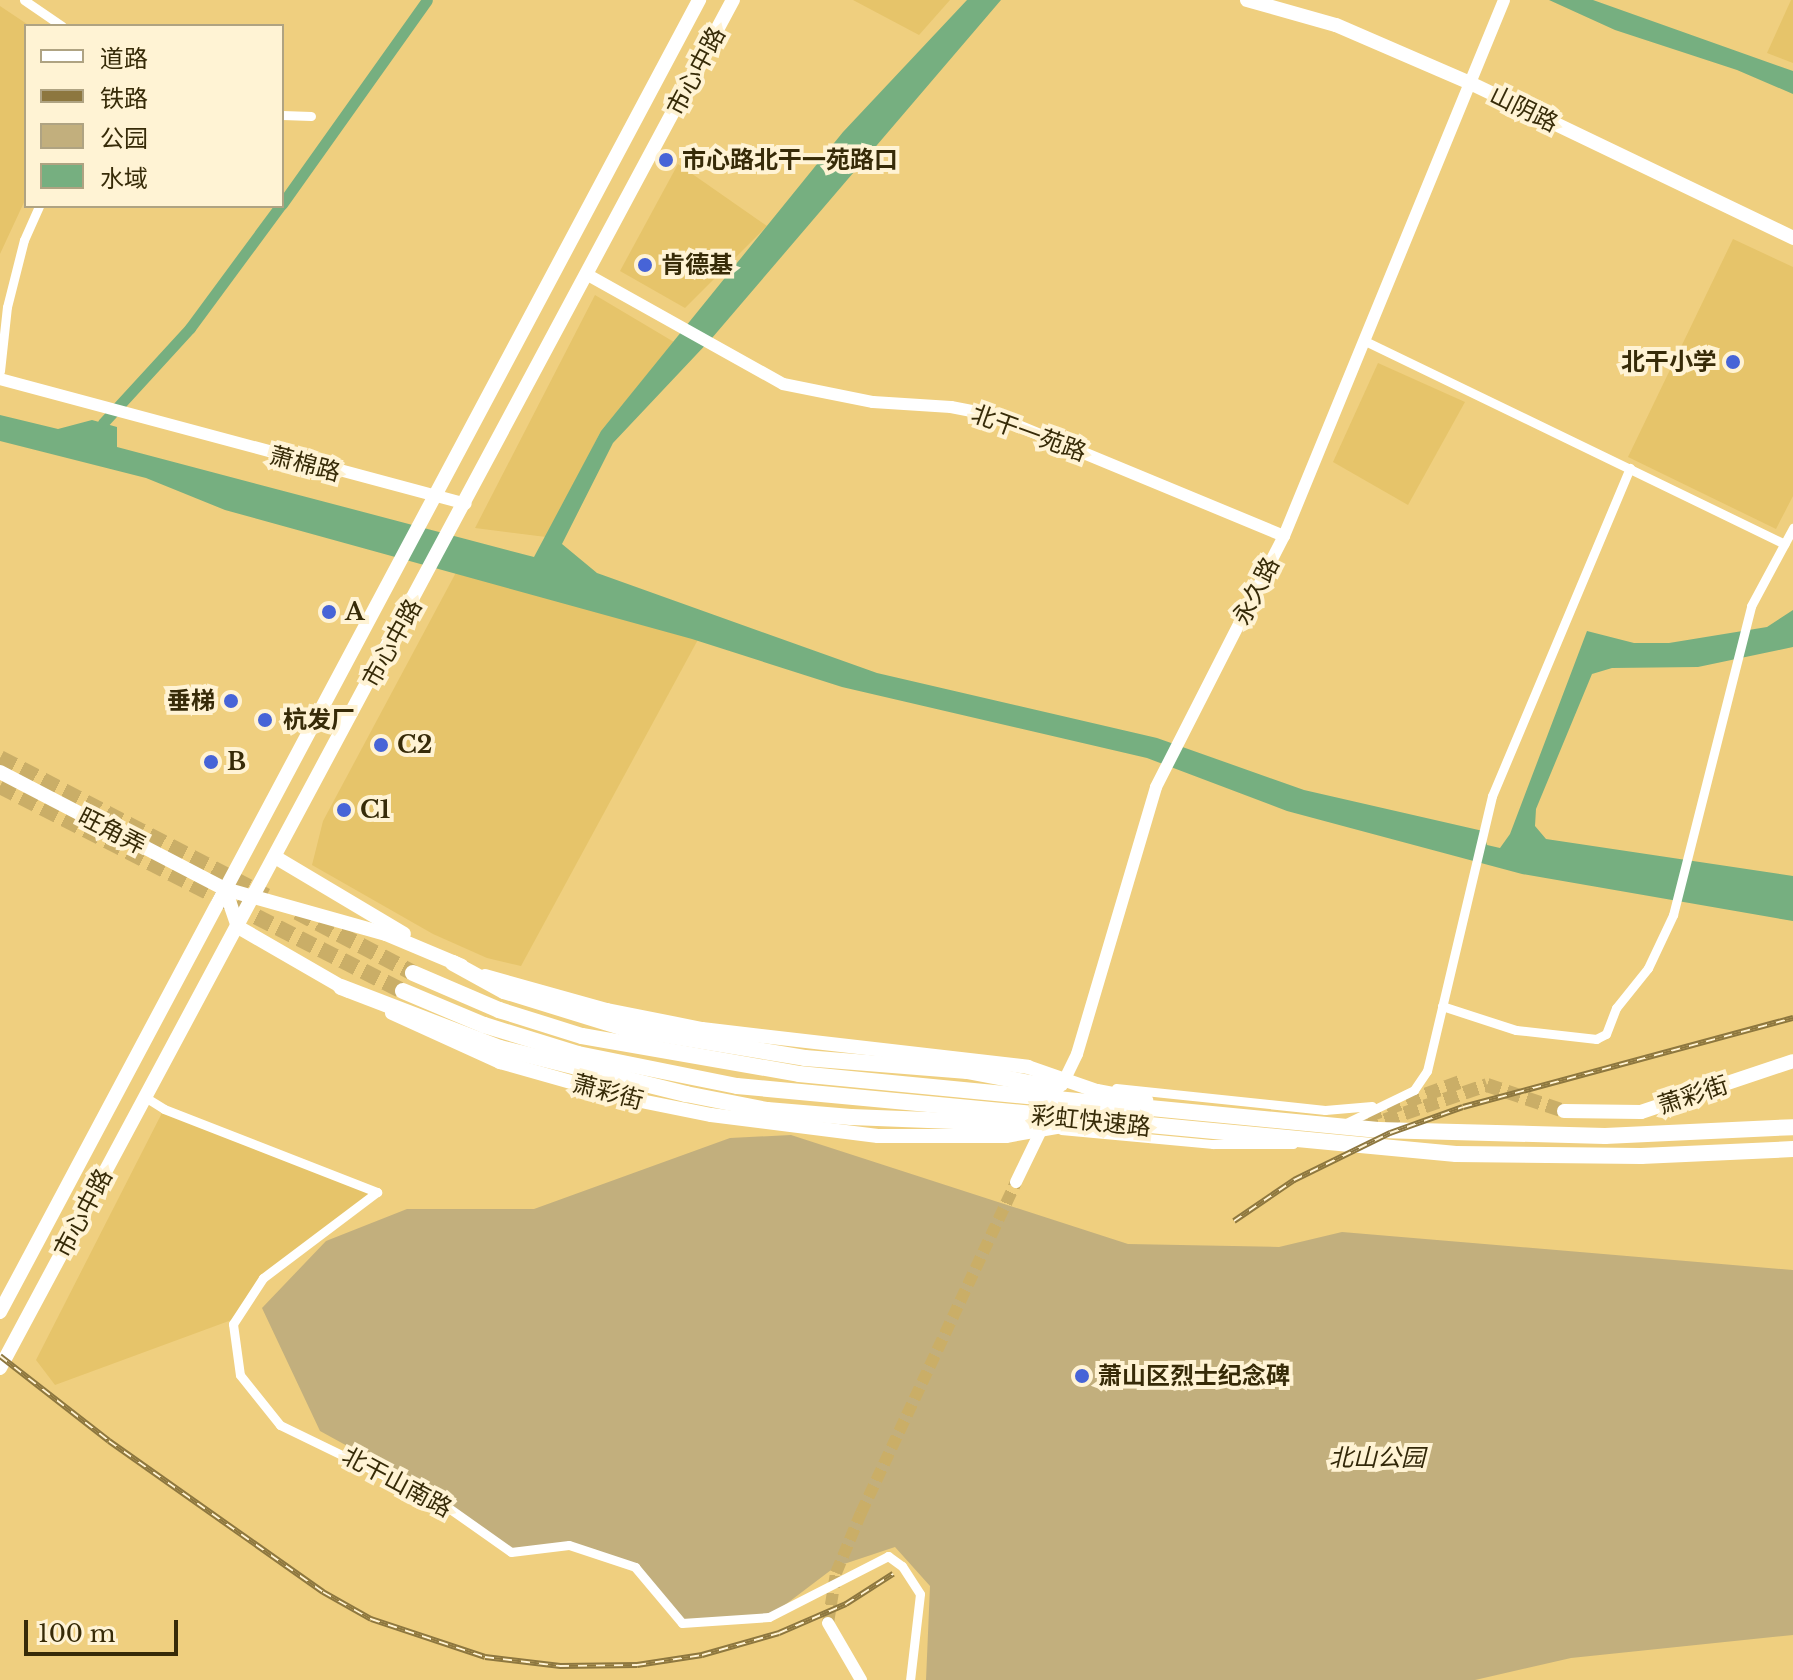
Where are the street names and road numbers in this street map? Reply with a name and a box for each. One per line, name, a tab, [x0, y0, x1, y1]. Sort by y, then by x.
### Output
street label: 市心中路	[661, 22, 731, 120]
street label: 山阴路	[1485, 80, 1563, 138]
street label: 北干一苑路	[968, 399, 1090, 467]
street label: 萧棉路	[266, 441, 344, 487]
street label: 永久路	[1227, 552, 1285, 630]
street label: 市心中路	[356, 594, 428, 692]
street label: 旺角弄	[73, 802, 151, 860]
street label: 萧彩街	[569, 1069, 647, 1115]
street label: 萧彩街	[1654, 1070, 1732, 1120]
street label: 彩虹快速路	[1030, 1100, 1152, 1142]
street label: 市心中路	[48, 1164, 118, 1262]
street label: 北干山南路	[337, 1441, 457, 1523]

